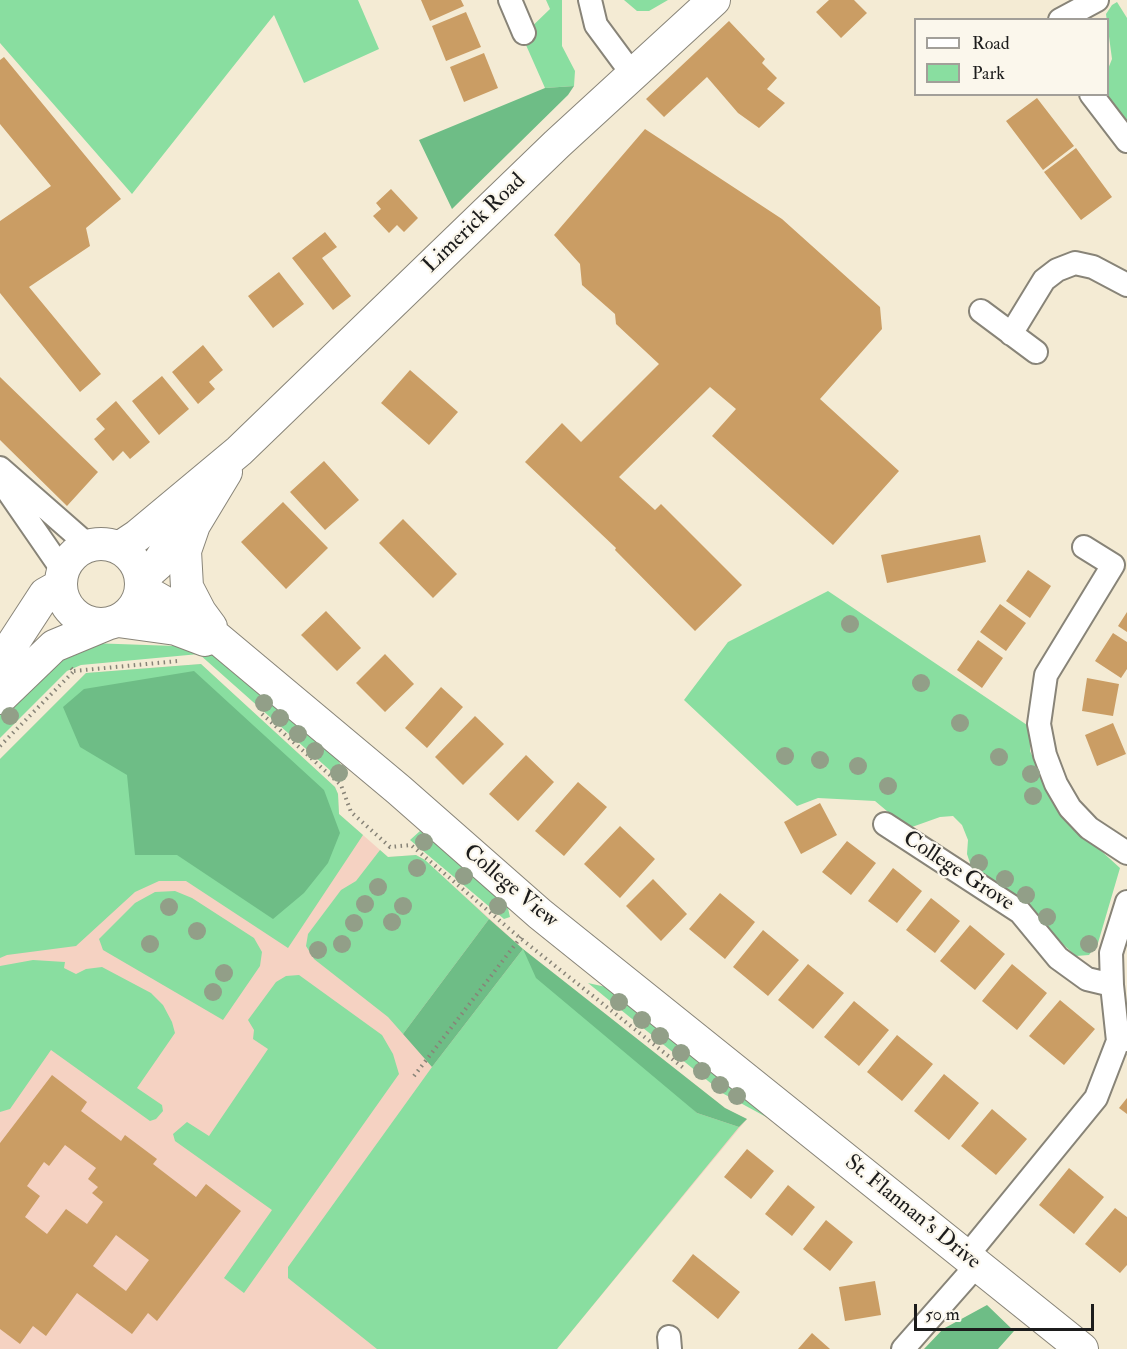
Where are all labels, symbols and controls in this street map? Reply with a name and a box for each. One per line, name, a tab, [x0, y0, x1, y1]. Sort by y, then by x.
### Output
legend	[914, 18, 1109, 96]
text: Road	[972, 32, 1010, 55]
text: Park	[972, 62, 1005, 85]
street label: Limerick Road	[418, 169, 532, 279]
street label: College Grove	[897, 826, 1019, 918]
street label: College View	[457, 840, 563, 934]
street label: St. Flannan's Drive	[839, 1150, 985, 1276]
scale bar	[917, 1292, 1097, 1330]
text: 50 m	[925, 1303, 960, 1326]

